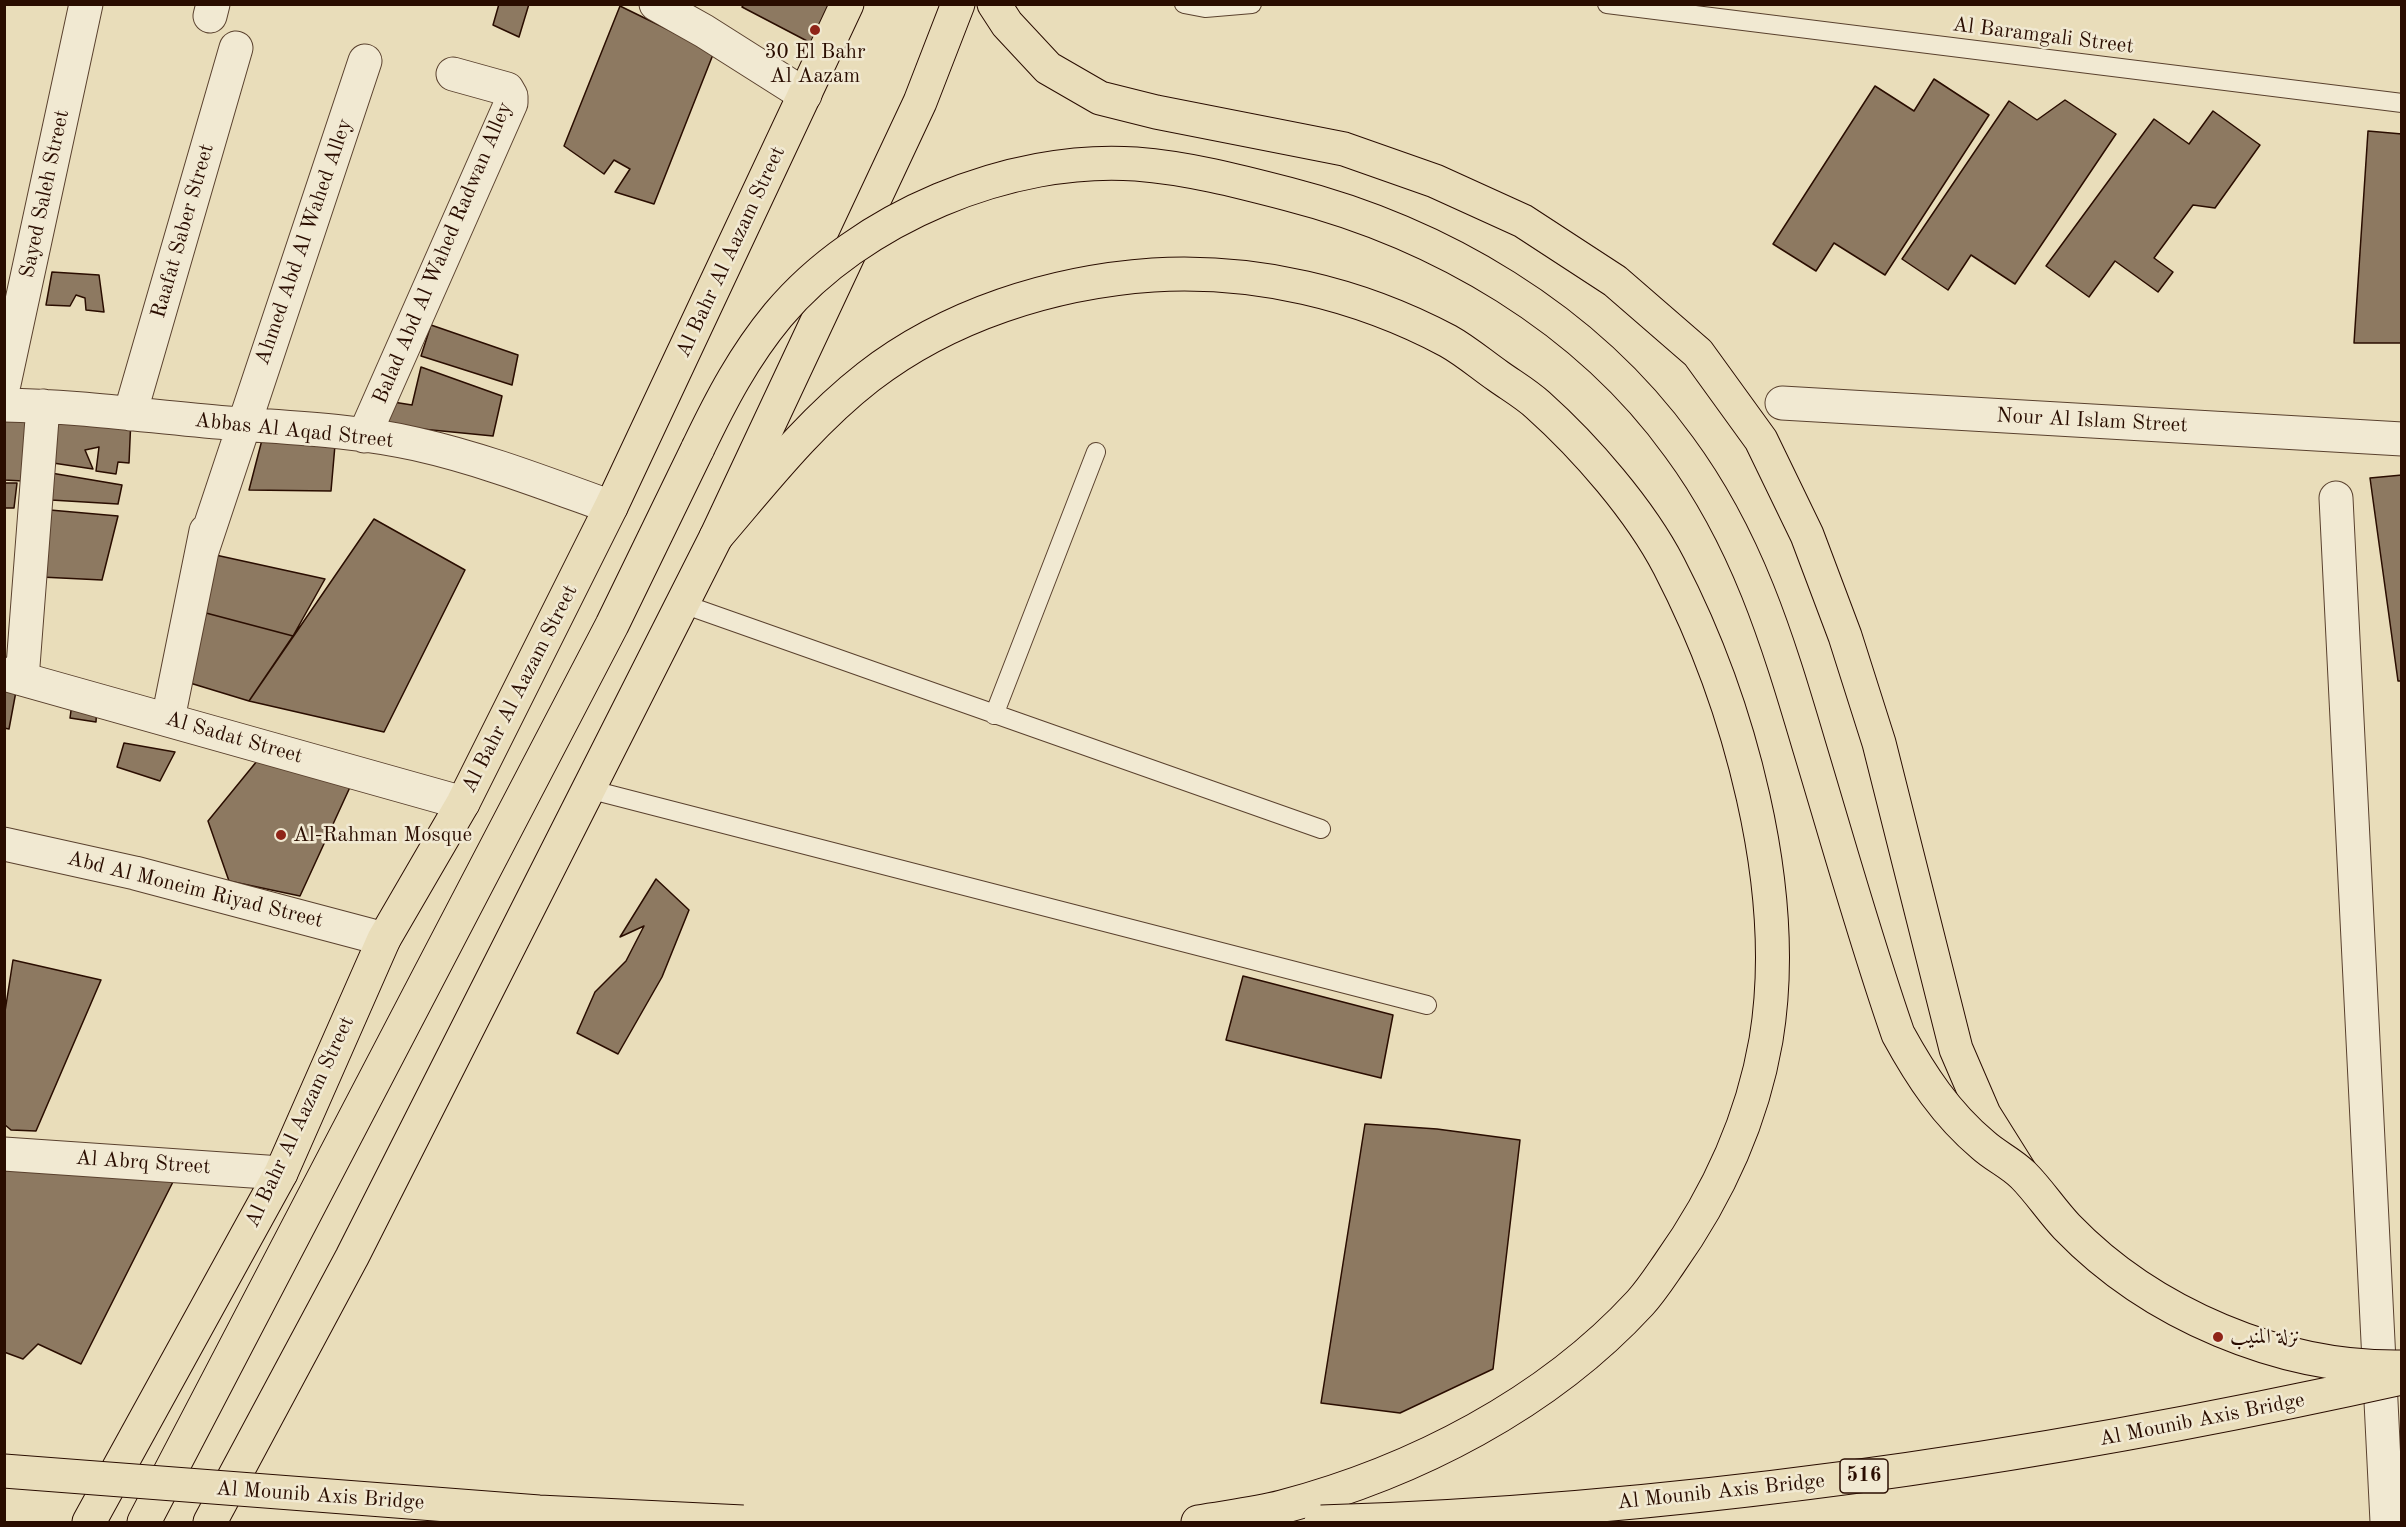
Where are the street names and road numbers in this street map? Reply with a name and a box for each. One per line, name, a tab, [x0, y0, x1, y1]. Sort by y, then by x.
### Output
street label: Al Baramgali Street	[1951, 12, 2135, 60]
street label: Balad Abd Al Wahed Radwan Alley	[368, 98, 518, 408]
street label: Sayed Saleh Street	[15, 108, 75, 280]
street label: Ahmed Abd Al Wahed Alley	[250, 115, 358, 369]
street label: Raafat Saber Street	[146, 141, 220, 321]
street label: Al Bahr Al Aazam Street	[671, 142, 791, 362]
street label: Nour Al Islam Street	[1996, 403, 2188, 439]
street label: Abbas Al Aqad Street	[193, 408, 395, 454]
street label: Al Bahr Al Aazam Street	[457, 581, 583, 797]
street label: Al Sadat Street	[163, 706, 305, 770]
street label: Abd Al Moneim Riyad Street	[65, 846, 325, 934]
street label: Al Bahr Al Aazam Street	[240, 1012, 360, 1232]
street label: Al Abrq Street	[75, 1146, 211, 1180]
street label: Al Mounib Axis Bridge	[2097, 1388, 2307, 1452]
road number: 516	[1840, 1459, 1888, 1493]
street label: Al Mounib Axis Bridge	[1616, 1469, 1826, 1515]
street label: Al Mounib Axis Bridge	[215, 1476, 425, 1516]

